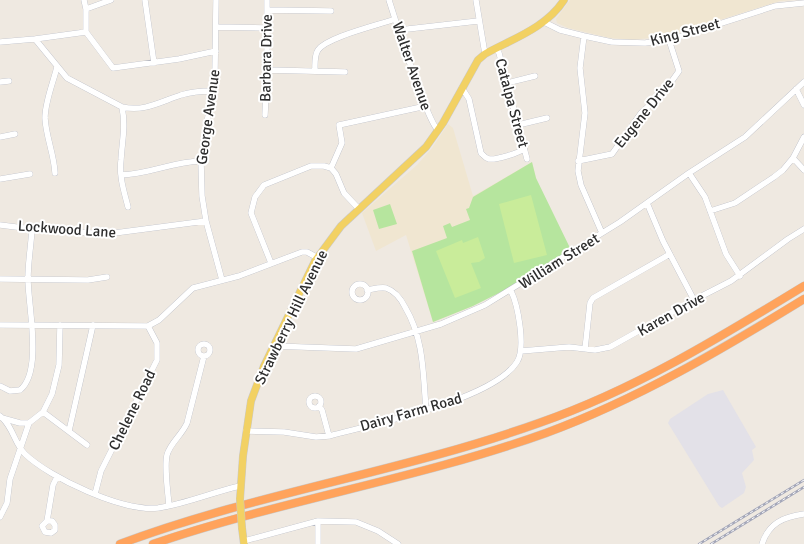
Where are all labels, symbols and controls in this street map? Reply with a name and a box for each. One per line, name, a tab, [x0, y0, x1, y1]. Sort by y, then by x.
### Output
street label: Barbara Drive	[256, 14, 276, 102]
street label: King Street	[648, 14, 722, 50]
street label: Walter Avenue	[388, 19, 436, 113]
street label: Catalpa Street	[491, 56, 533, 150]
street label: George Avenue	[192, 68, 224, 166]
street label: Eugene Drive	[610, 75, 678, 151]
street label: Lockwood Lane	[17, 217, 117, 241]
street label: William Street	[515, 229, 603, 293]
street label: Strawberry Hill Avenue	[251, 247, 331, 387]
street label: Karen Drive	[634, 288, 708, 340]
street label: Chelene Road	[105, 367, 159, 453]
street label: Dairy Farm Road	[358, 389, 464, 435]

